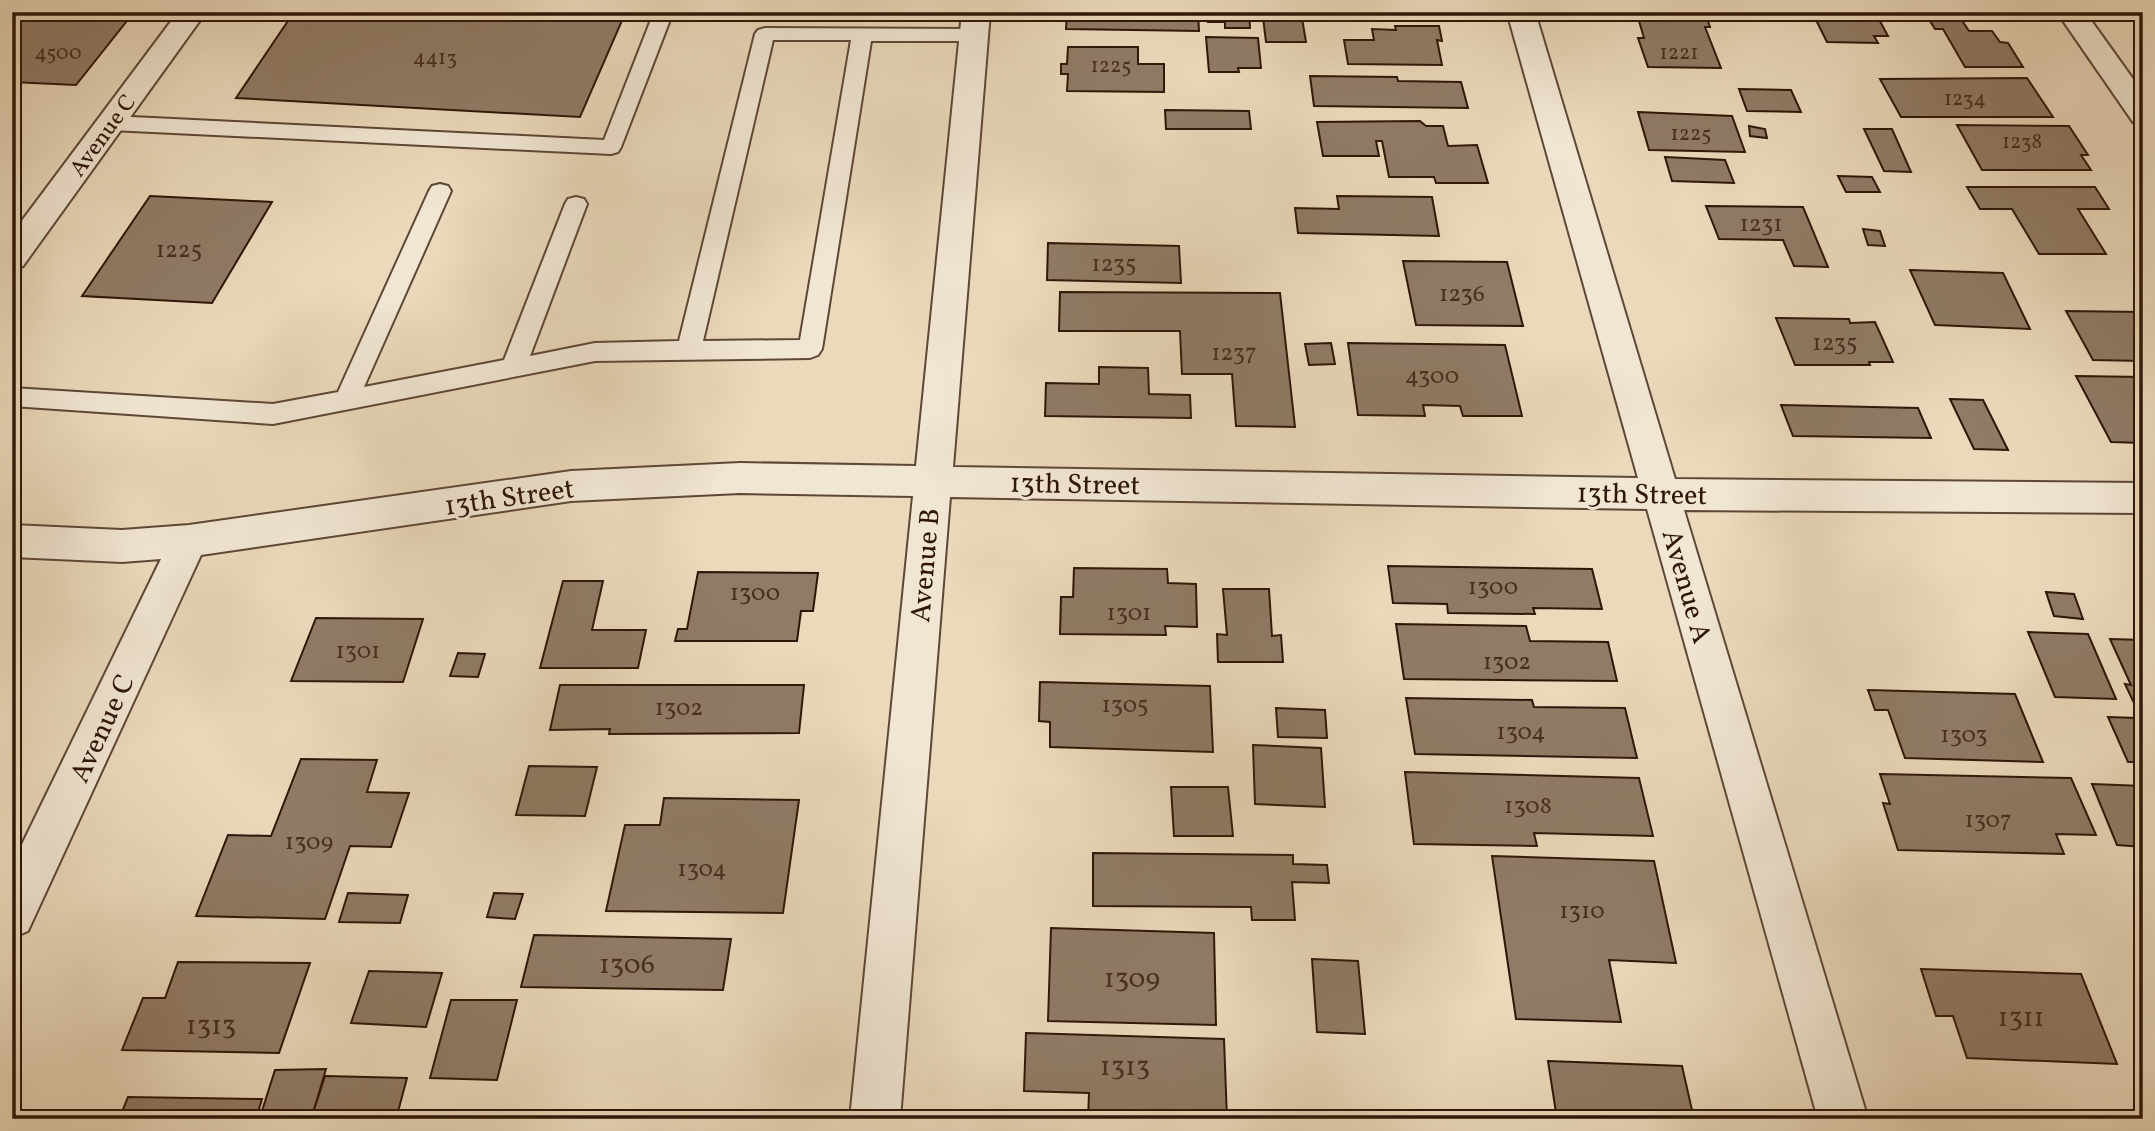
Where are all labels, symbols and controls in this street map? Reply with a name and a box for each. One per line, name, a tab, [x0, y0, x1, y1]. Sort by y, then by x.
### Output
house number: 4500	[34, 39, 82, 68]
house number: 1221	[1660, 39, 1698, 68]
house number: 4413	[413, 44, 457, 73]
house number: 1225	[1091, 52, 1131, 81]
house number: 1234	[1944, 85, 1986, 114]
street label: Avenue C	[63, 88, 144, 184]
house number: 1225	[1671, 120, 1711, 149]
house number: 1238	[2002, 128, 2042, 157]
house number: 1231	[1739, 208, 1783, 242]
house number: 1225	[156, 234, 202, 268]
house number: 1235	[1091, 248, 1137, 282]
house number: 1236	[1439, 278, 1485, 312]
house number: 1235	[1812, 327, 1858, 361]
house number: 1237	[1211, 337, 1257, 371]
house number: 4300	[1405, 360, 1459, 394]
street label: 13th Street	[1009, 465, 1141, 506]
street label: 13th Street	[442, 470, 577, 527]
street label: 13th Street	[1576, 475, 1708, 516]
street label: Avenue B	[902, 506, 951, 624]
street label: Avenue A	[1651, 525, 1721, 649]
house number: 1300	[1468, 571, 1518, 605]
house number: 1300	[730, 577, 780, 611]
house number: 1301	[1107, 597, 1151, 631]
house number: 1301	[336, 635, 380, 669]
house number: 1302	[1483, 646, 1531, 680]
street label: Avenue C	[61, 668, 145, 790]
house number: 1305	[1102, 689, 1148, 723]
house number: 1302	[655, 692, 703, 726]
house number: 1304	[1496, 716, 1546, 750]
house number: 1303	[1940, 719, 1988, 753]
house number: 1308	[1504, 790, 1552, 824]
house number: 1307	[1964, 804, 2012, 838]
house number: 1309	[285, 826, 333, 860]
house number: 1304	[677, 853, 727, 887]
house number: 1310	[1559, 895, 1605, 929]
house number: 1306	[599, 946, 655, 985]
house number: 1309	[1104, 960, 1160, 999]
house number: 1311	[1998, 999, 2044, 1038]
house number: 1313	[186, 1007, 236, 1046]
house number: 1313	[1100, 1048, 1150, 1087]

